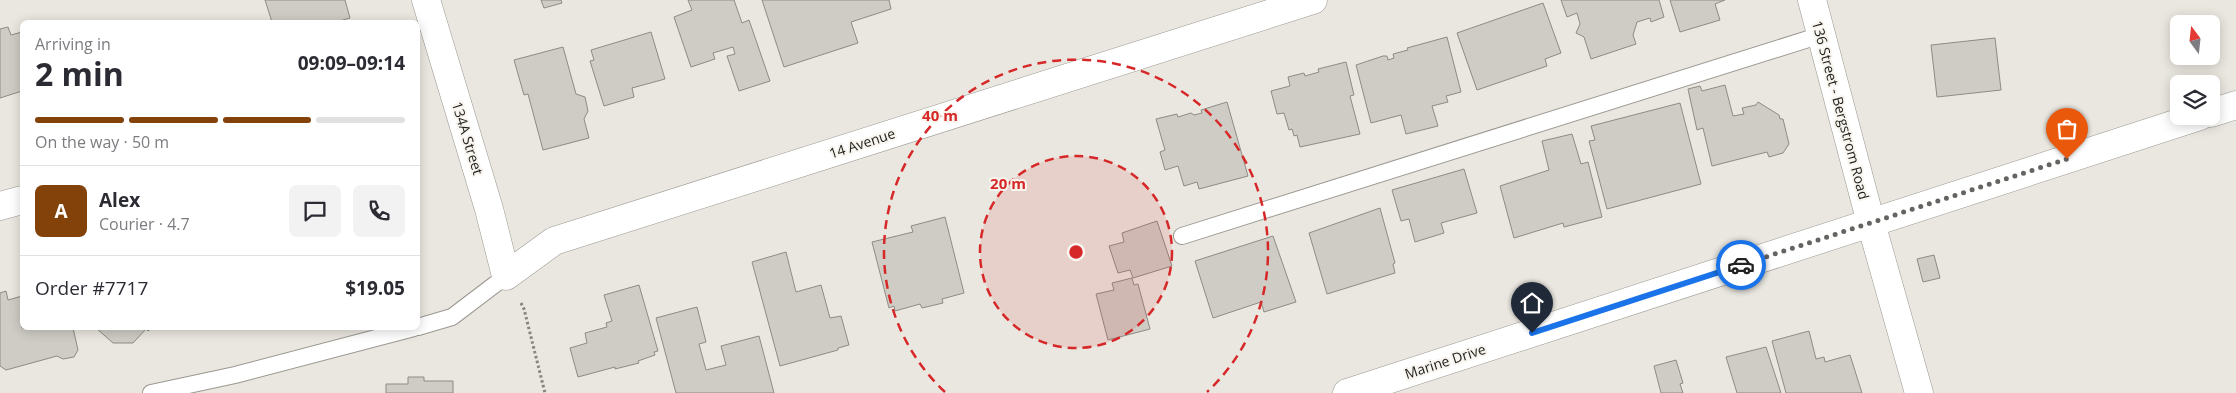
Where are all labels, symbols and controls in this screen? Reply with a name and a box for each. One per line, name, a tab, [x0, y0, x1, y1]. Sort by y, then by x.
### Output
north arrow	[2170, 15, 2220, 65]
map controls	[2170, 15, 2220, 125]
street label: 136 Street - Bergstrom Road	[1808, 18, 1874, 202]
text: Arriving in	[35, 33, 111, 55]
text: 09:09–09:14	[298, 50, 405, 76]
text: 2 min	[35, 52, 124, 95]
button: layers	[2170, 75, 2220, 125]
street label: 134A Street	[448, 99, 488, 177]
text: 40 m	[922, 105, 958, 125]
pin	[2046, 108, 2088, 159]
icon: bag	[2053, 115, 2081, 143]
street label: 14 Avenue	[827, 123, 898, 163]
text: On the way · 50 m	[35, 131, 169, 153]
text: 20 m	[990, 173, 1026, 193]
button: chat	[289, 185, 341, 237]
button: phone	[353, 185, 405, 237]
text: Alex	[99, 187, 140, 213]
text: A	[54, 198, 68, 224]
text: Courier · 4.7	[99, 213, 190, 235]
courier	[1716, 240, 1766, 290]
centre of rings	[1067, 243, 1085, 261]
icon: car	[1727, 251, 1755, 279]
text: Order #7717	[35, 275, 148, 301]
text: $19.05	[345, 275, 405, 301]
pin	[1511, 282, 1553, 333]
icon: home	[1518, 289, 1546, 317]
street label: Marine Drive	[1402, 339, 1488, 383]

